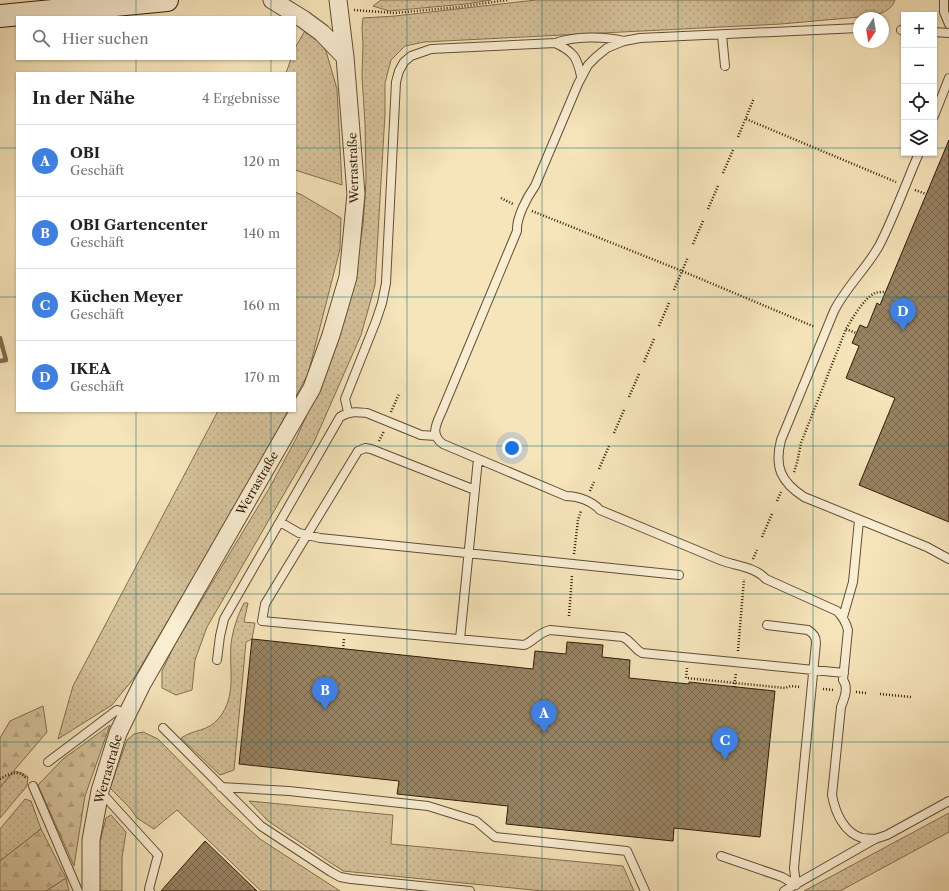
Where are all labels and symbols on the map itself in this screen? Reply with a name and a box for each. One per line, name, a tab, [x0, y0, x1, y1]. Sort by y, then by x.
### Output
north arrow	[853, 12, 889, 48]
street label: Werrastraße	[344, 132, 362, 205]
pin: D	[890, 298, 916, 331]
your location	[502, 438, 522, 458]
street label: Werrastraße	[232, 448, 281, 518]
pin: B	[312, 677, 338, 710]
pin: A	[531, 700, 557, 733]
pin: C	[712, 727, 738, 760]
street label: Werrastraße	[91, 733, 125, 806]

